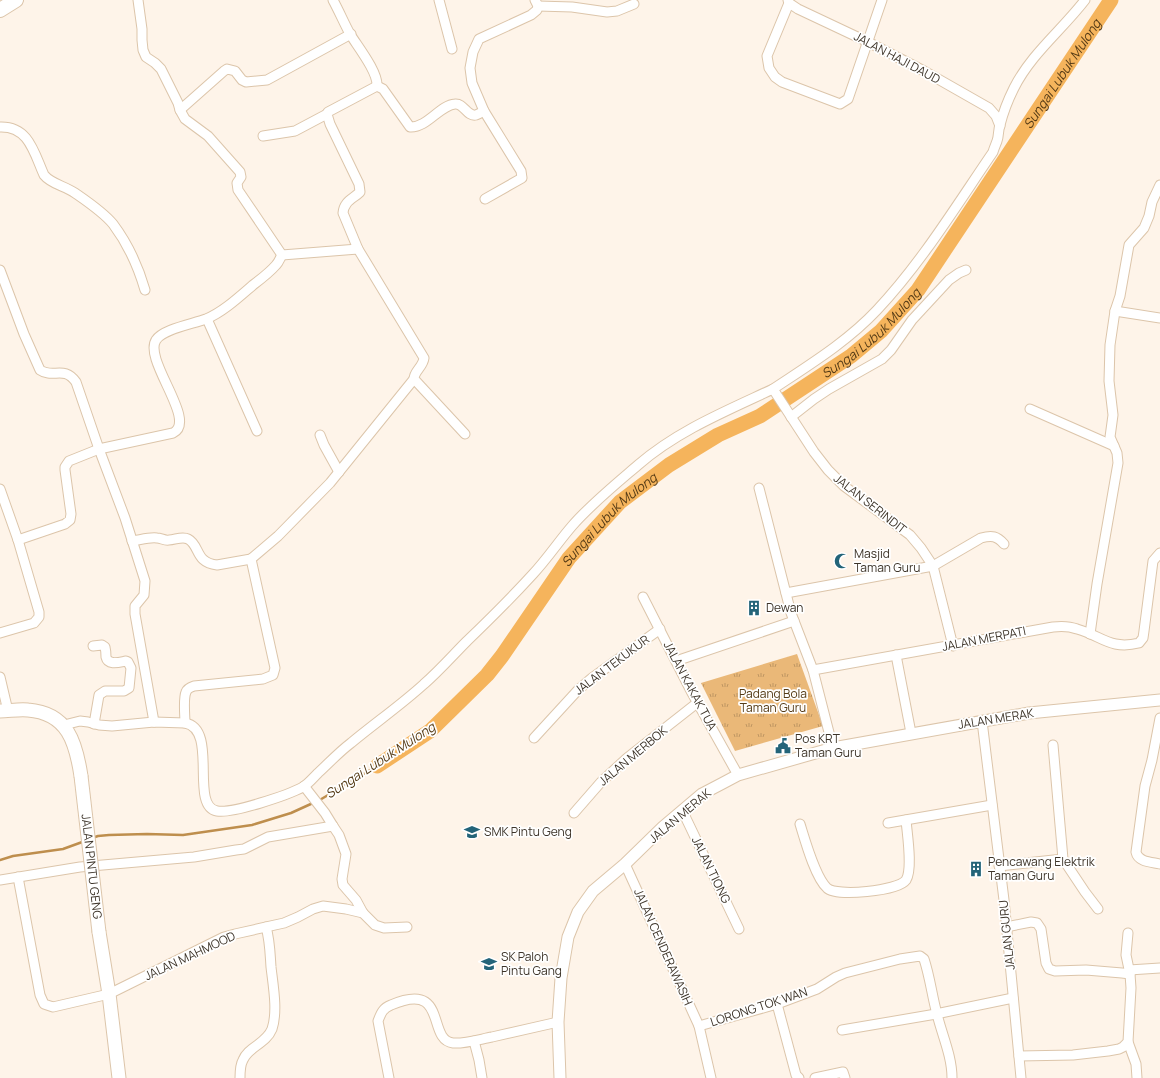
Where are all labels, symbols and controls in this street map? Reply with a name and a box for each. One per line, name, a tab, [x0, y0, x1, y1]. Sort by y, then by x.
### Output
water label: Sungai Lubuk Mulong	[1019, 15, 1105, 132]
street label: JALAN HAJI DAUD	[851, 28, 943, 87]
water label: Sungai Lubuk Mulong	[818, 283, 925, 382]
water label: Sungai Lubuk Mulong	[557, 468, 661, 570]
street label: JALAN SERINDIT	[830, 470, 911, 538]
place label: Masjid Taman Guru	[854, 545, 920, 576]
mosque icon: Masjid Taman Guru	[833, 552, 851, 570]
building icon: Dewan	[745, 599, 763, 617]
place label: Dewan	[766, 599, 803, 616]
street label: JALAN MERPATI	[940, 622, 1027, 655]
street label: JALAN TEKUKUR	[571, 630, 653, 698]
street label: JALAN KAKAK TUA	[660, 638, 721, 734]
park label: Padang Bola Taman Guru	[739, 685, 807, 716]
street label: JALAN MERAK	[957, 704, 1036, 733]
water label: Sungai Lubuk Mulong	[322, 717, 440, 802]
street label: JALAN MERBOK	[595, 721, 671, 789]
place label: Pos KRT Taman Guru	[795, 730, 861, 761]
public building icon: Pos KRT Taman Guru	[774, 737, 792, 755]
street label: JALAN MERAK	[645, 784, 715, 847]
street label: JALAN PINTU GENG	[77, 813, 106, 920]
school or university icon: SMK Pintu Geng	[463, 823, 481, 841]
place label: SMK Pintu Geng	[484, 823, 572, 840]
street label: JALAN TIONG	[688, 833, 735, 907]
place label: Pencawang Elektrik Taman Guru	[988, 853, 1096, 884]
building icon: Pencawang Elektrik Taman Guru	[967, 860, 985, 878]
street label: JALAN CENDERAWASIH	[630, 886, 697, 1008]
street label: JALAN GURU	[994, 899, 1019, 971]
street label: JALAN MAHMOOD	[141, 927, 238, 984]
place label: SK Paloh Pintu Gang	[501, 948, 562, 979]
school or university icon: SK Paloh Pintu Gang	[480, 955, 498, 973]
street label: LORONG TOK WAN	[708, 983, 810, 1030]

